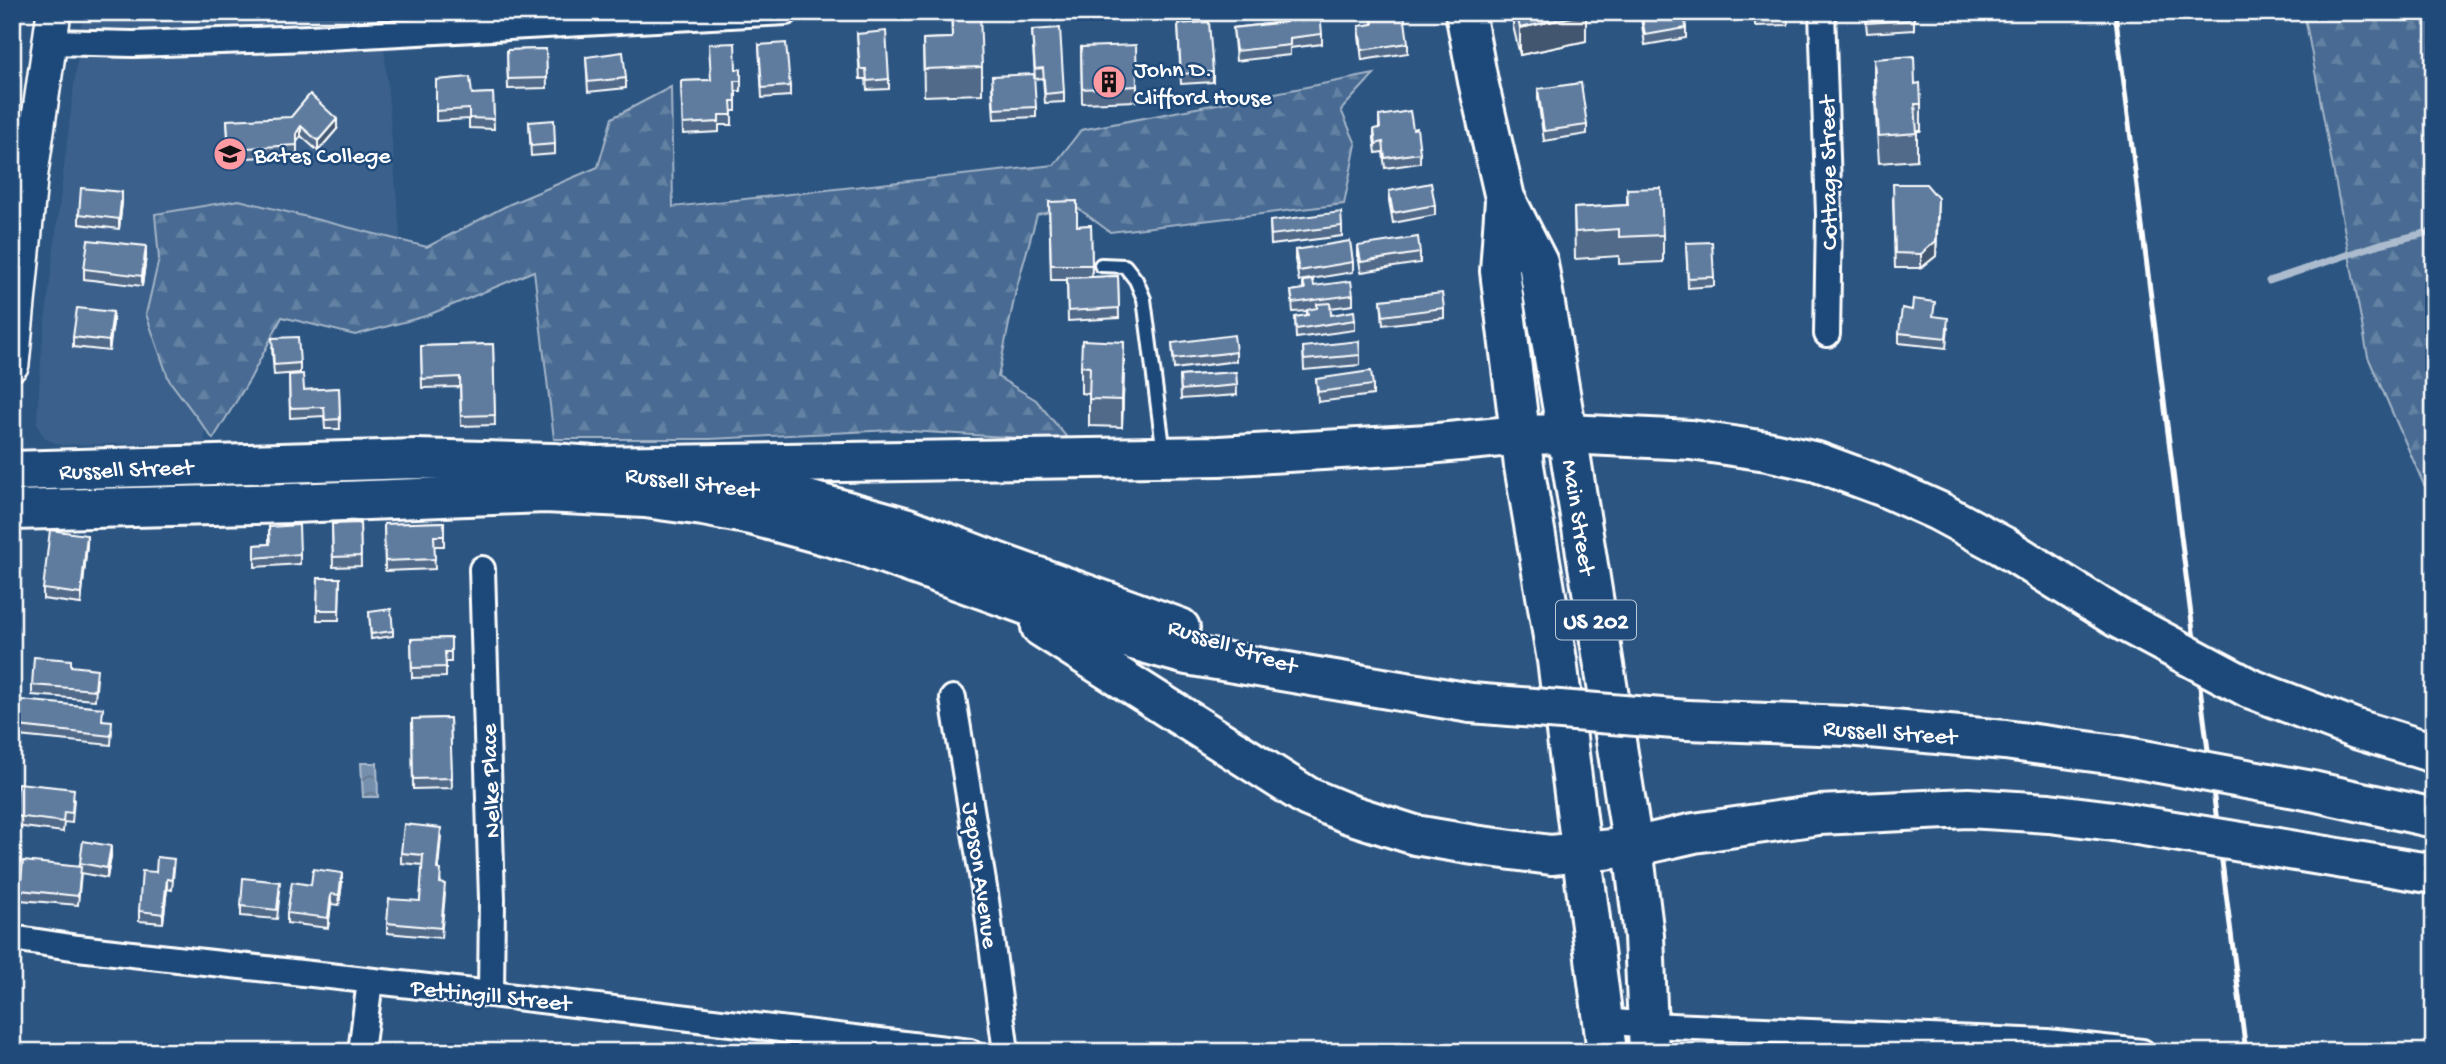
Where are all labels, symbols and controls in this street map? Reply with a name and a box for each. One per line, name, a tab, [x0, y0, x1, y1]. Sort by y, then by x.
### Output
place label: John D. Clifford House	[1134, 57, 1272, 114]
building icon: John D. Clifford House	[1090, 63, 1128, 101]
street label: Cottage Street	[1815, 93, 1846, 250]
school or university icon: Bates College	[211, 135, 249, 173]
place label: Bates College	[253, 143, 391, 172]
street label: Russell Street	[59, 455, 196, 488]
street label: Main Street	[1553, 458, 1600, 579]
street label: Russell Street	[623, 462, 762, 507]
road number: US 202	[1556, 600, 1636, 640]
street label: Russell Street	[1164, 614, 1302, 684]
street label: Russell Street	[1822, 715, 1960, 754]
street label: Nelke Place	[476, 723, 509, 839]
street label: Jepson Avenue	[954, 800, 1003, 951]
street label: Pettingill Street	[408, 975, 574, 1021]

